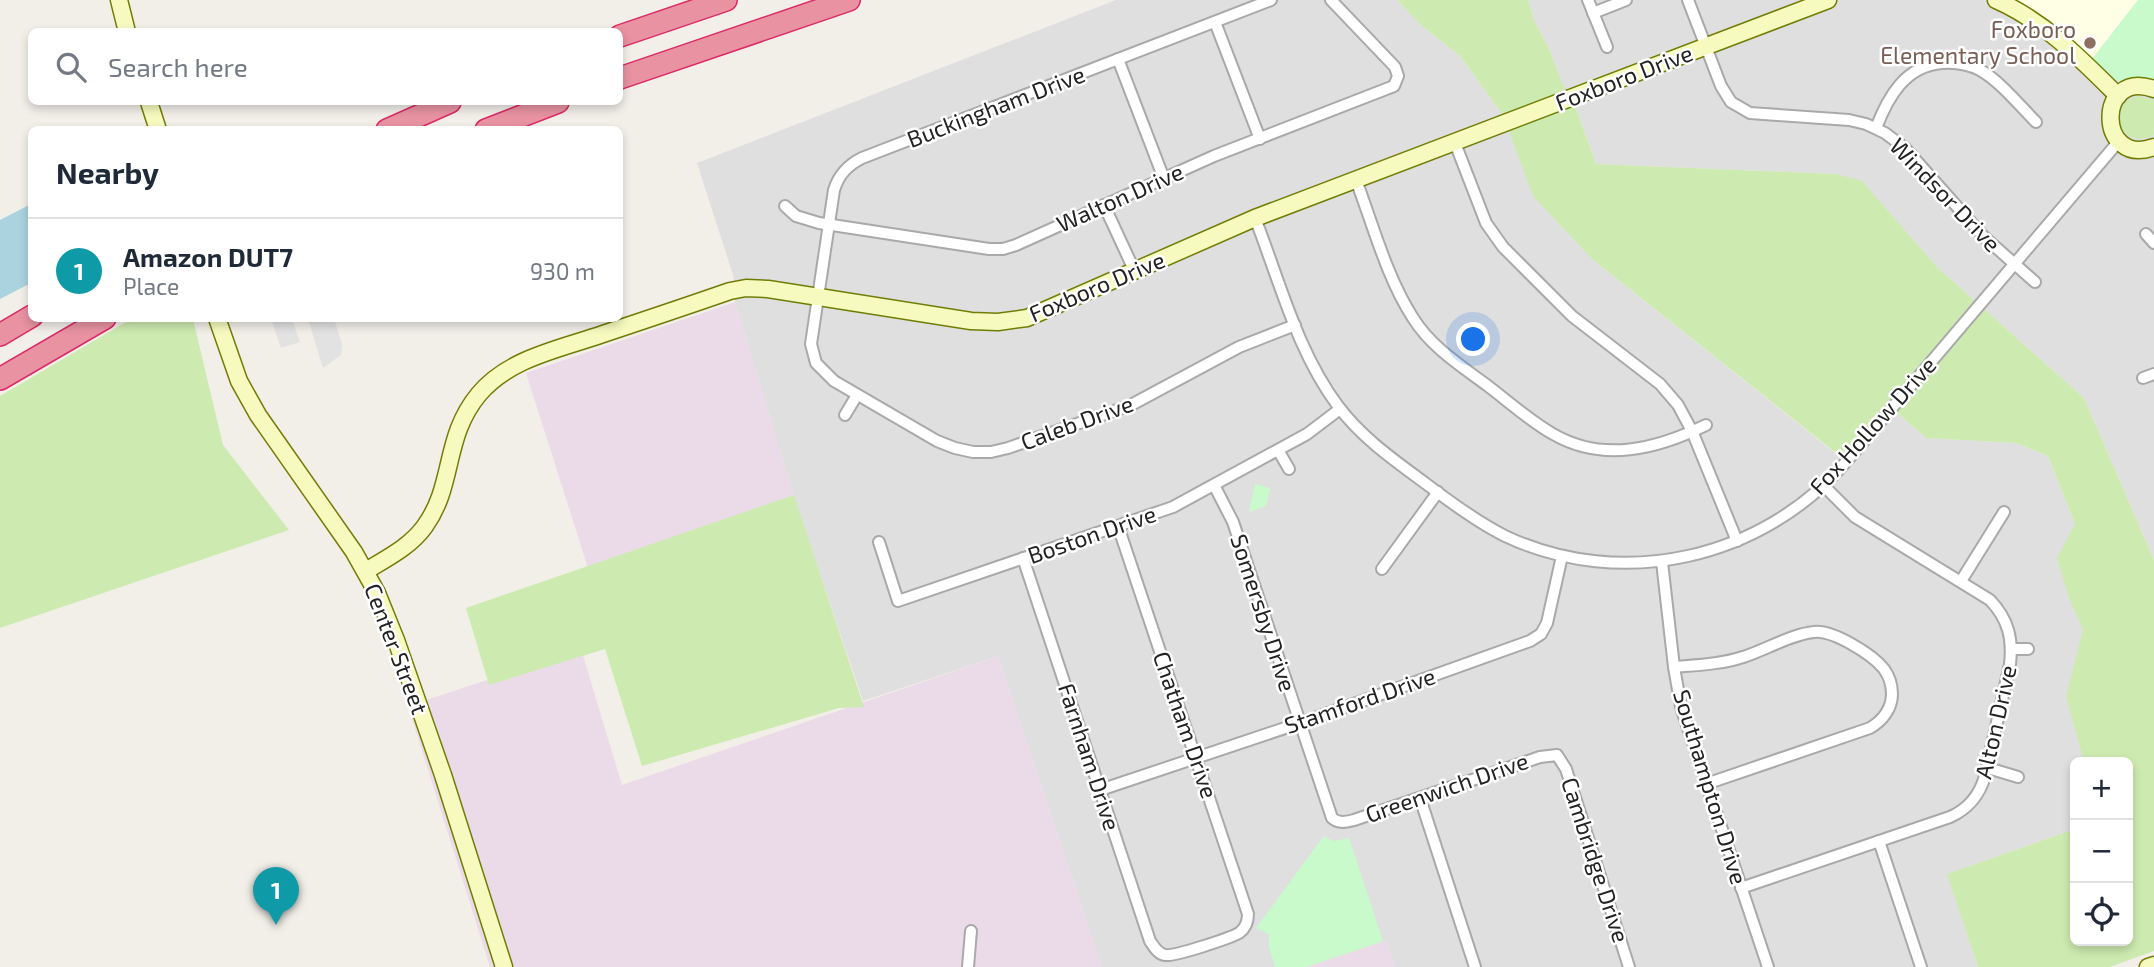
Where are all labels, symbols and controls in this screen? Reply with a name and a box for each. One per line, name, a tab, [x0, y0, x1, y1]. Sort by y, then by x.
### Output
place label: Foxboro Elementary School	[1880, 15, 2076, 69]
search box	[28, 28, 623, 105]
marker: Foxboro Elementary School	[2082, 35, 2098, 51]
street label: Foxboro Drive	[1551, 38, 1696, 116]
icon: search	[52, 48, 90, 86]
text: Search here	[108, 51, 248, 82]
street label: Buckingham Drive	[903, 59, 1088, 153]
street label: Windsor Drive	[1884, 132, 2007, 257]
text: Nearby	[56, 154, 159, 190]
street label: Walton Drive	[1052, 157, 1187, 237]
text: Amazon DUT7	[123, 241, 293, 272]
street label: Foxboro Drive	[1024, 245, 1169, 327]
text: 1	[74, 257, 84, 285]
text: 930 m	[530, 257, 595, 285]
text: Place	[123, 272, 179, 300]
your location	[1456, 322, 1490, 356]
street label: Fox Hollow Drive	[1803, 351, 1941, 500]
street label: Caleb Drive	[1017, 389, 1137, 455]
street label: Boston Drive	[1024, 499, 1160, 569]
street label: Somersby Drive	[1225, 530, 1303, 695]
street label: Center Street	[359, 579, 435, 718]
street label: Chatham Drive	[1148, 647, 1224, 802]
street label: Stamford Drive	[1281, 661, 1439, 739]
street label: Alton Drive	[1968, 662, 2022, 781]
street label: Farnham Drive	[1053, 680, 1127, 834]
street label: Southampton Drive	[1668, 686, 1754, 887]
street label: Greenwich Drive	[1362, 746, 1532, 828]
map controls	[2070, 757, 2133, 946]
button: +	[2070, 757, 2133, 820]
street label: Cambridge Drive	[1556, 774, 1636, 946]
button: −	[2070, 820, 2133, 883]
pin: 1	[253, 867, 299, 925]
button: locate	[2070, 883, 2133, 946]

